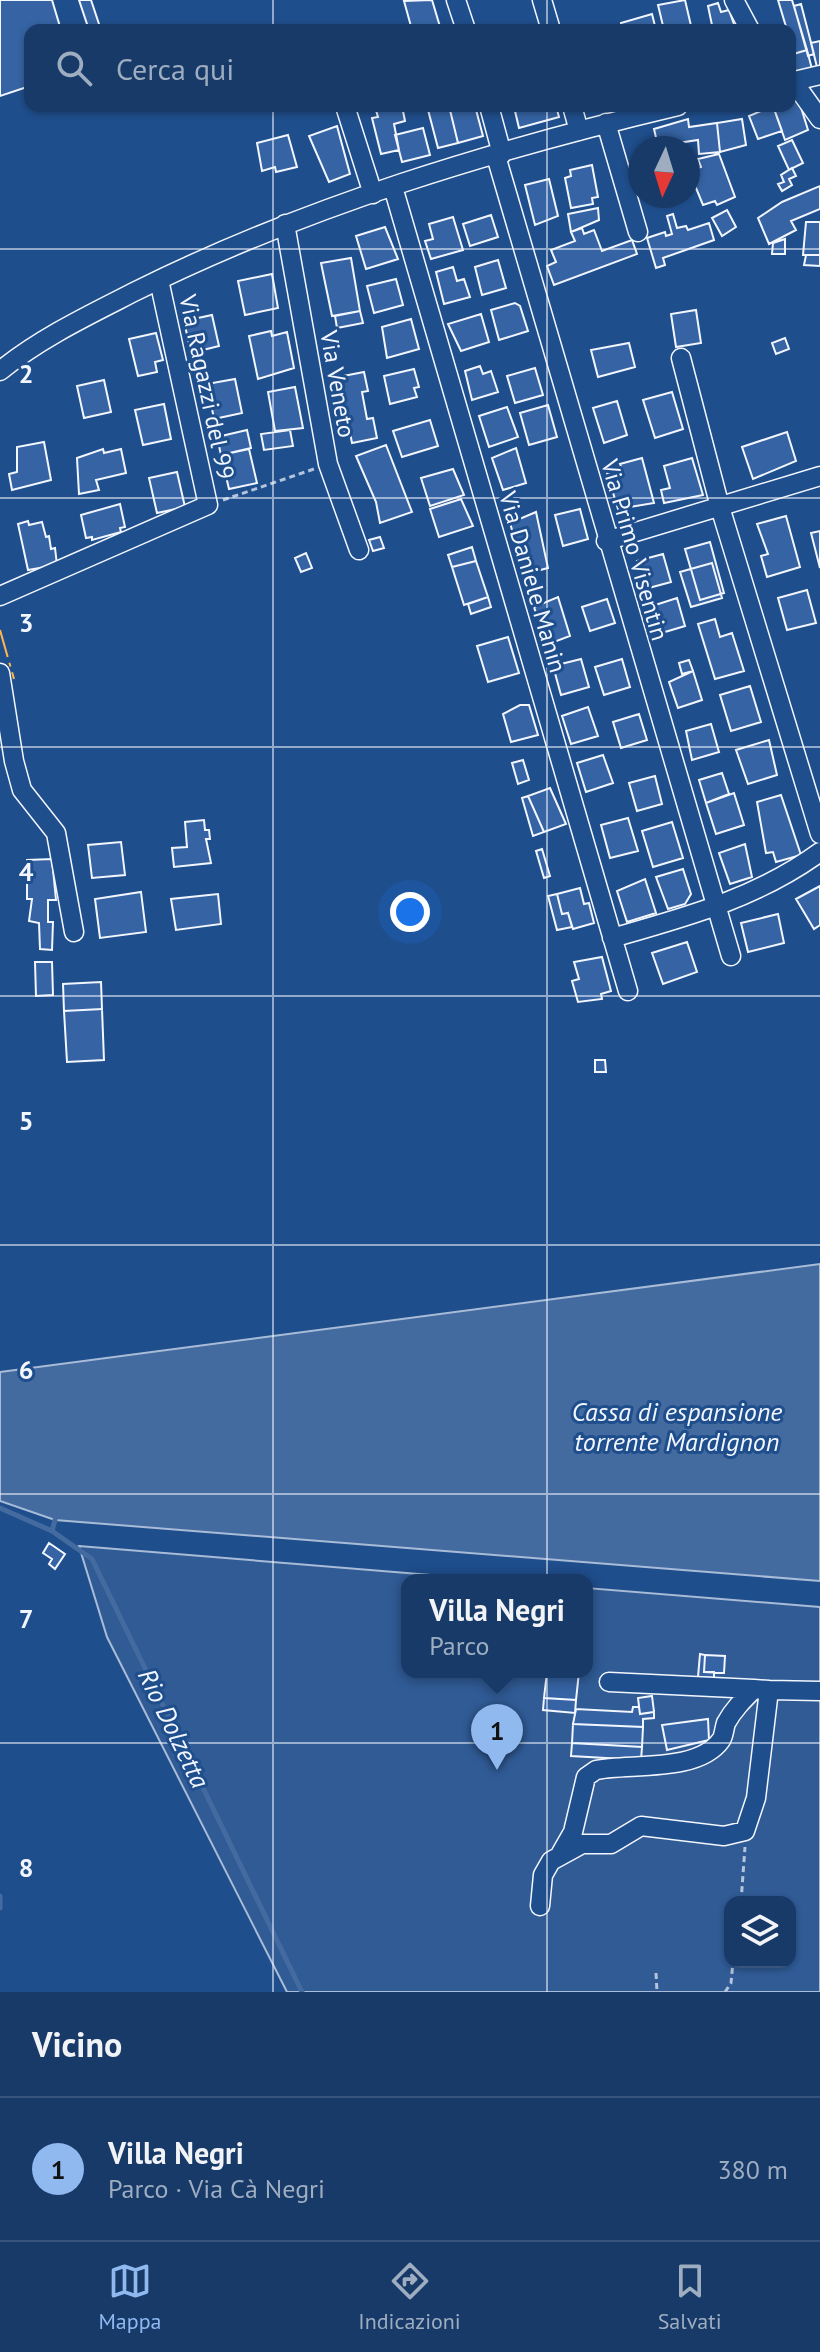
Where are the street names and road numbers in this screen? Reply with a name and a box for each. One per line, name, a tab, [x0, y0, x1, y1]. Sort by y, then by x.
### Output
street label: Via Ragazzi del 99	[172, 291, 242, 482]
street label: Via Veneto	[313, 327, 363, 440]
street label: Via Primo Visentin	[594, 455, 676, 644]
street label: Via Daniele Manin	[492, 487, 574, 676]

